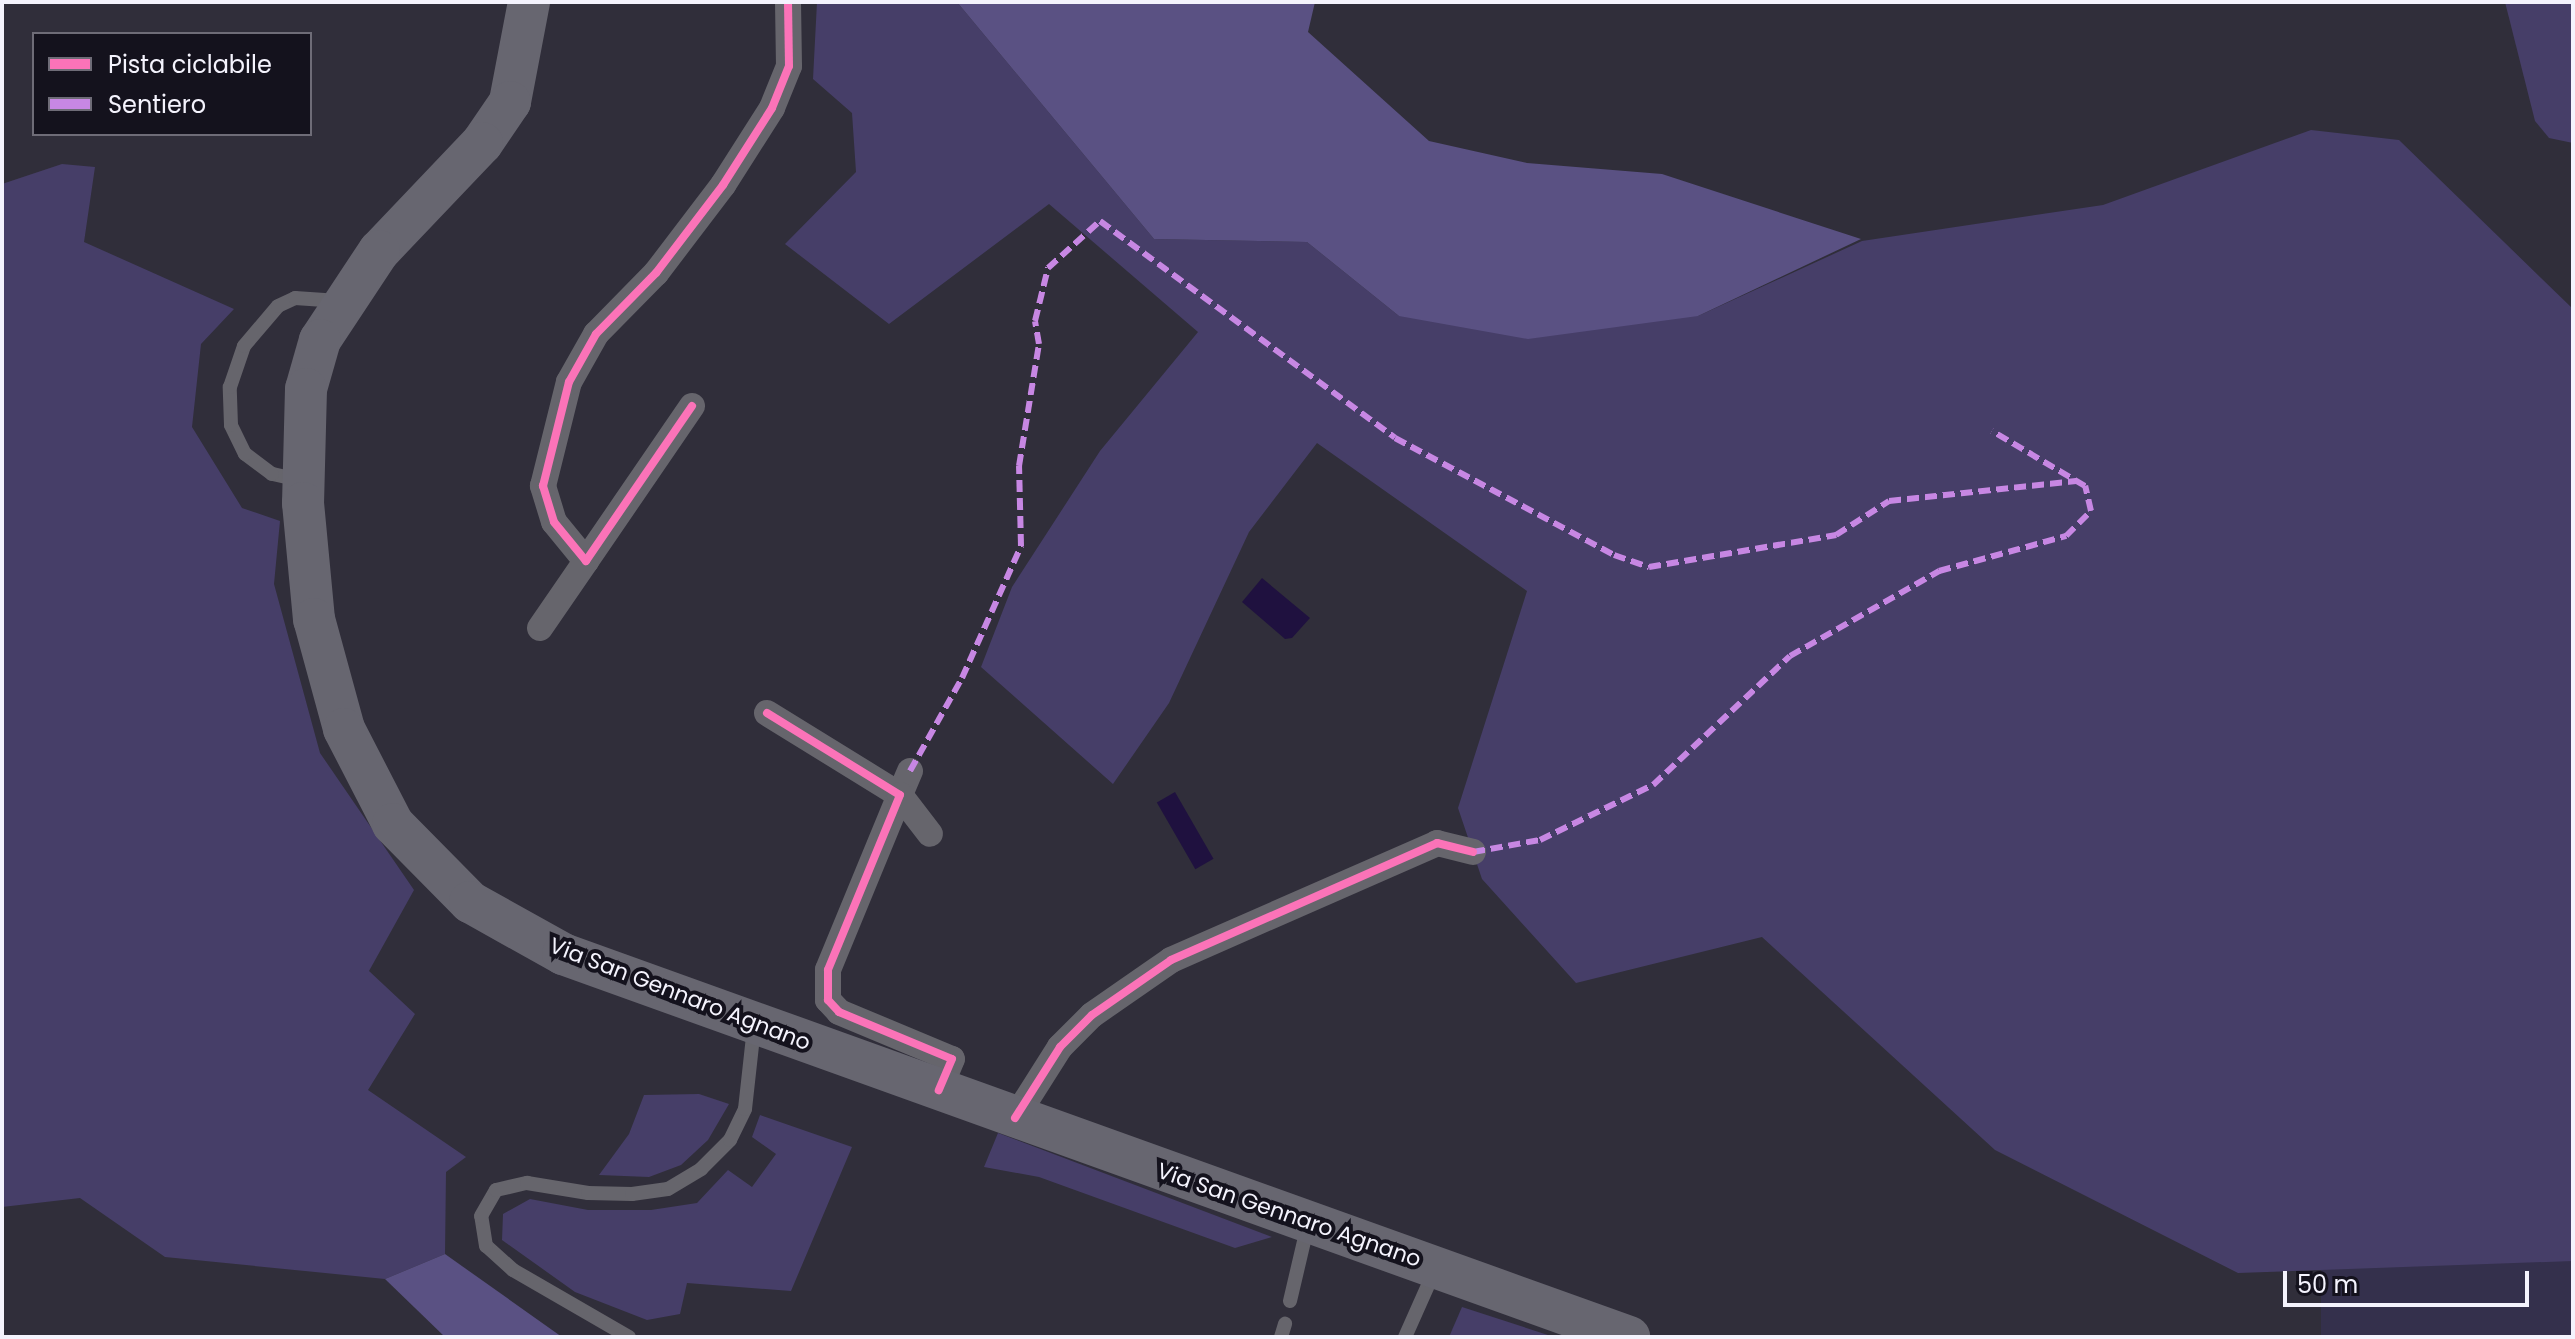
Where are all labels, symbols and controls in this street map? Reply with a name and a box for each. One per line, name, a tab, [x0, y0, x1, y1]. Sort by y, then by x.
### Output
legend	[32, 32, 312, 136]
text: Pista ciclabile	[108, 48, 272, 81]
text: Sentiero	[108, 88, 206, 121]
street label: Via San Gennaro Agnano	[546, 932, 814, 1056]
street label: Via San Gennaro Agnano	[1153, 1157, 1425, 1273]
scale bar	[2287, 1255, 2533, 1305]
text: 50 m	[2297, 1268, 2358, 1301]

